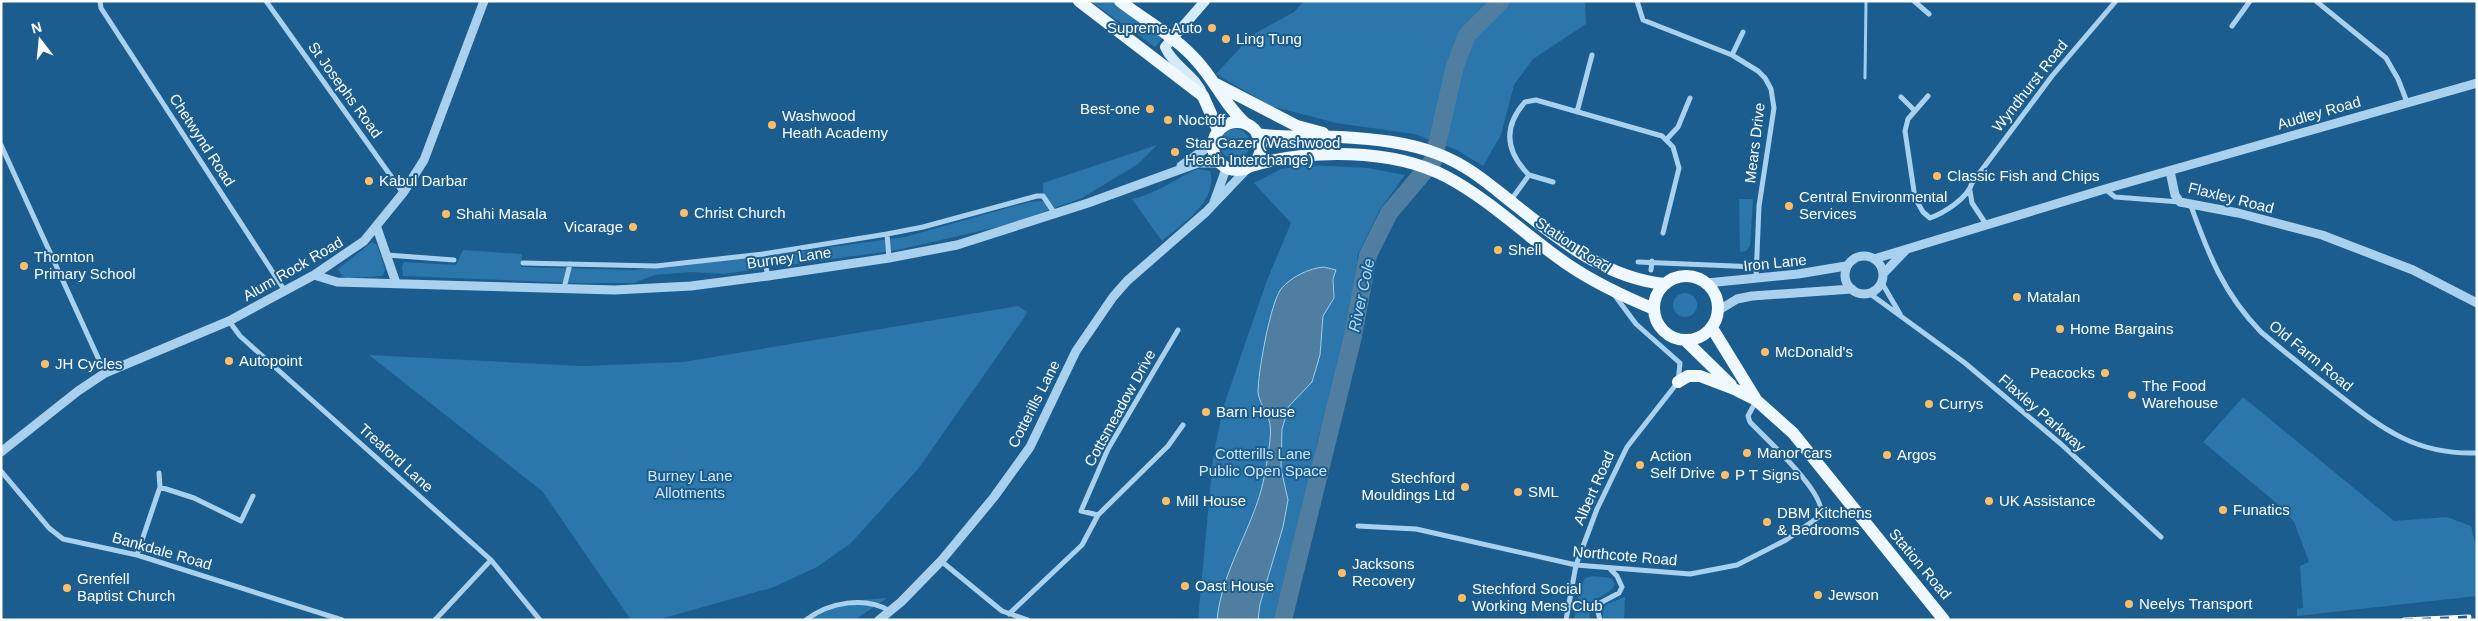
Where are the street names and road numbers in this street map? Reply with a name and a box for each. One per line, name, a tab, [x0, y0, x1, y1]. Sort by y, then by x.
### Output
street label: Wyndhurst Road	[1989, 36, 2071, 135]
street label: St Josephs Road	[305, 38, 386, 141]
street label: Chetwynd Road	[166, 90, 239, 189]
street label: Audley Road	[2275, 93, 2362, 133]
street label: Mears Drive	[1741, 102, 1768, 184]
street label: Flaxley Road	[2187, 179, 2276, 216]
street label: Station Road	[1533, 213, 1614, 276]
street label: Alum Rock Road	[240, 233, 346, 304]
street label: Burney Lane	[746, 243, 832, 272]
street label: Iron Lane	[1743, 251, 1807, 274]
street label: Old Farm Road	[2266, 317, 2357, 394]
street label: Cottsmeadow Drive	[1080, 346, 1159, 469]
street label: Cotterills Lane	[1004, 357, 1063, 450]
street label: Flaxley Parkway	[1996, 370, 2089, 455]
street label: Treaford Lane	[356, 420, 437, 495]
street label: Albert Road	[1570, 448, 1617, 527]
street label: Station Road	[1886, 525, 1955, 602]
street label: Bankdale Road	[110, 528, 214, 573]
street label: Northcote Road	[1572, 542, 1678, 569]

